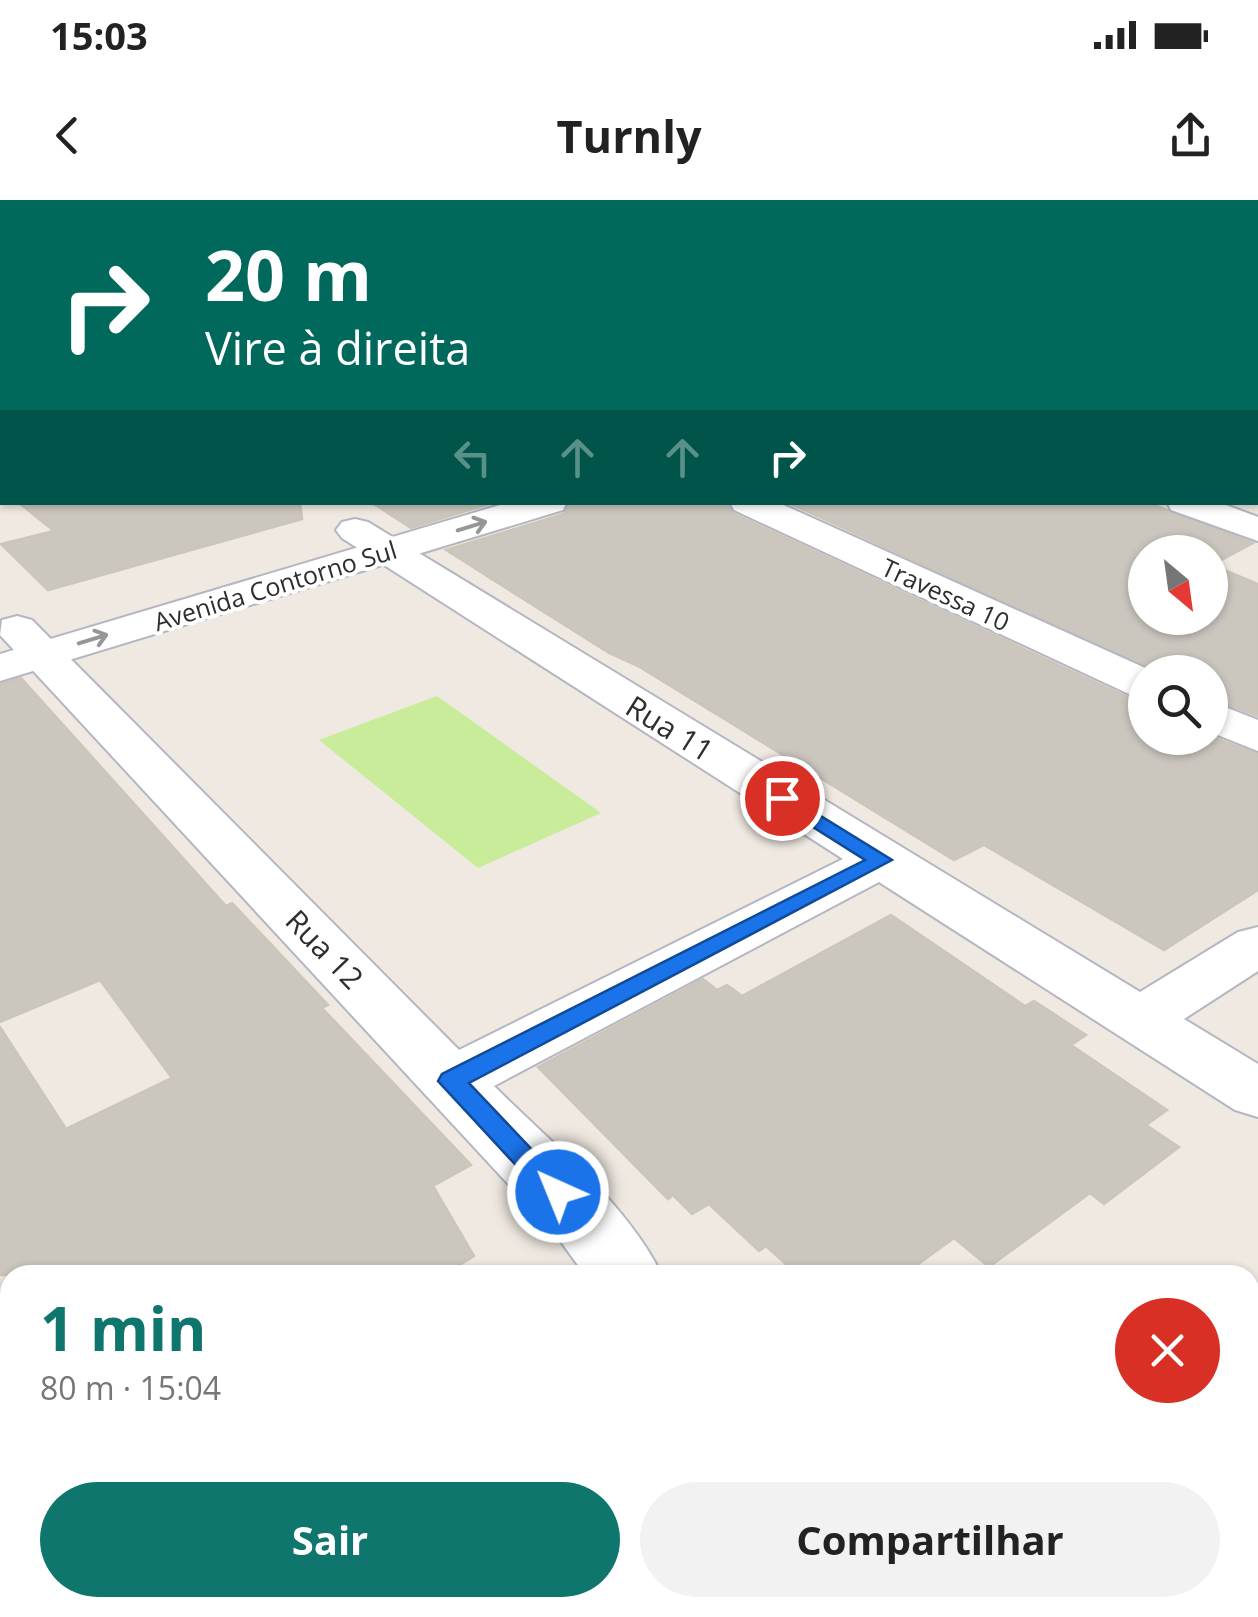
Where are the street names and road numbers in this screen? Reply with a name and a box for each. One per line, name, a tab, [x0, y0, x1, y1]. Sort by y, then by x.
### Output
street label: Avenida Contorno Sul	[149, 532, 401, 638]
street label: Travessa 10	[877, 550, 1015, 638]
street label: Rua 11	[619, 685, 721, 771]
street label: Rua 12	[277, 900, 373, 998]

